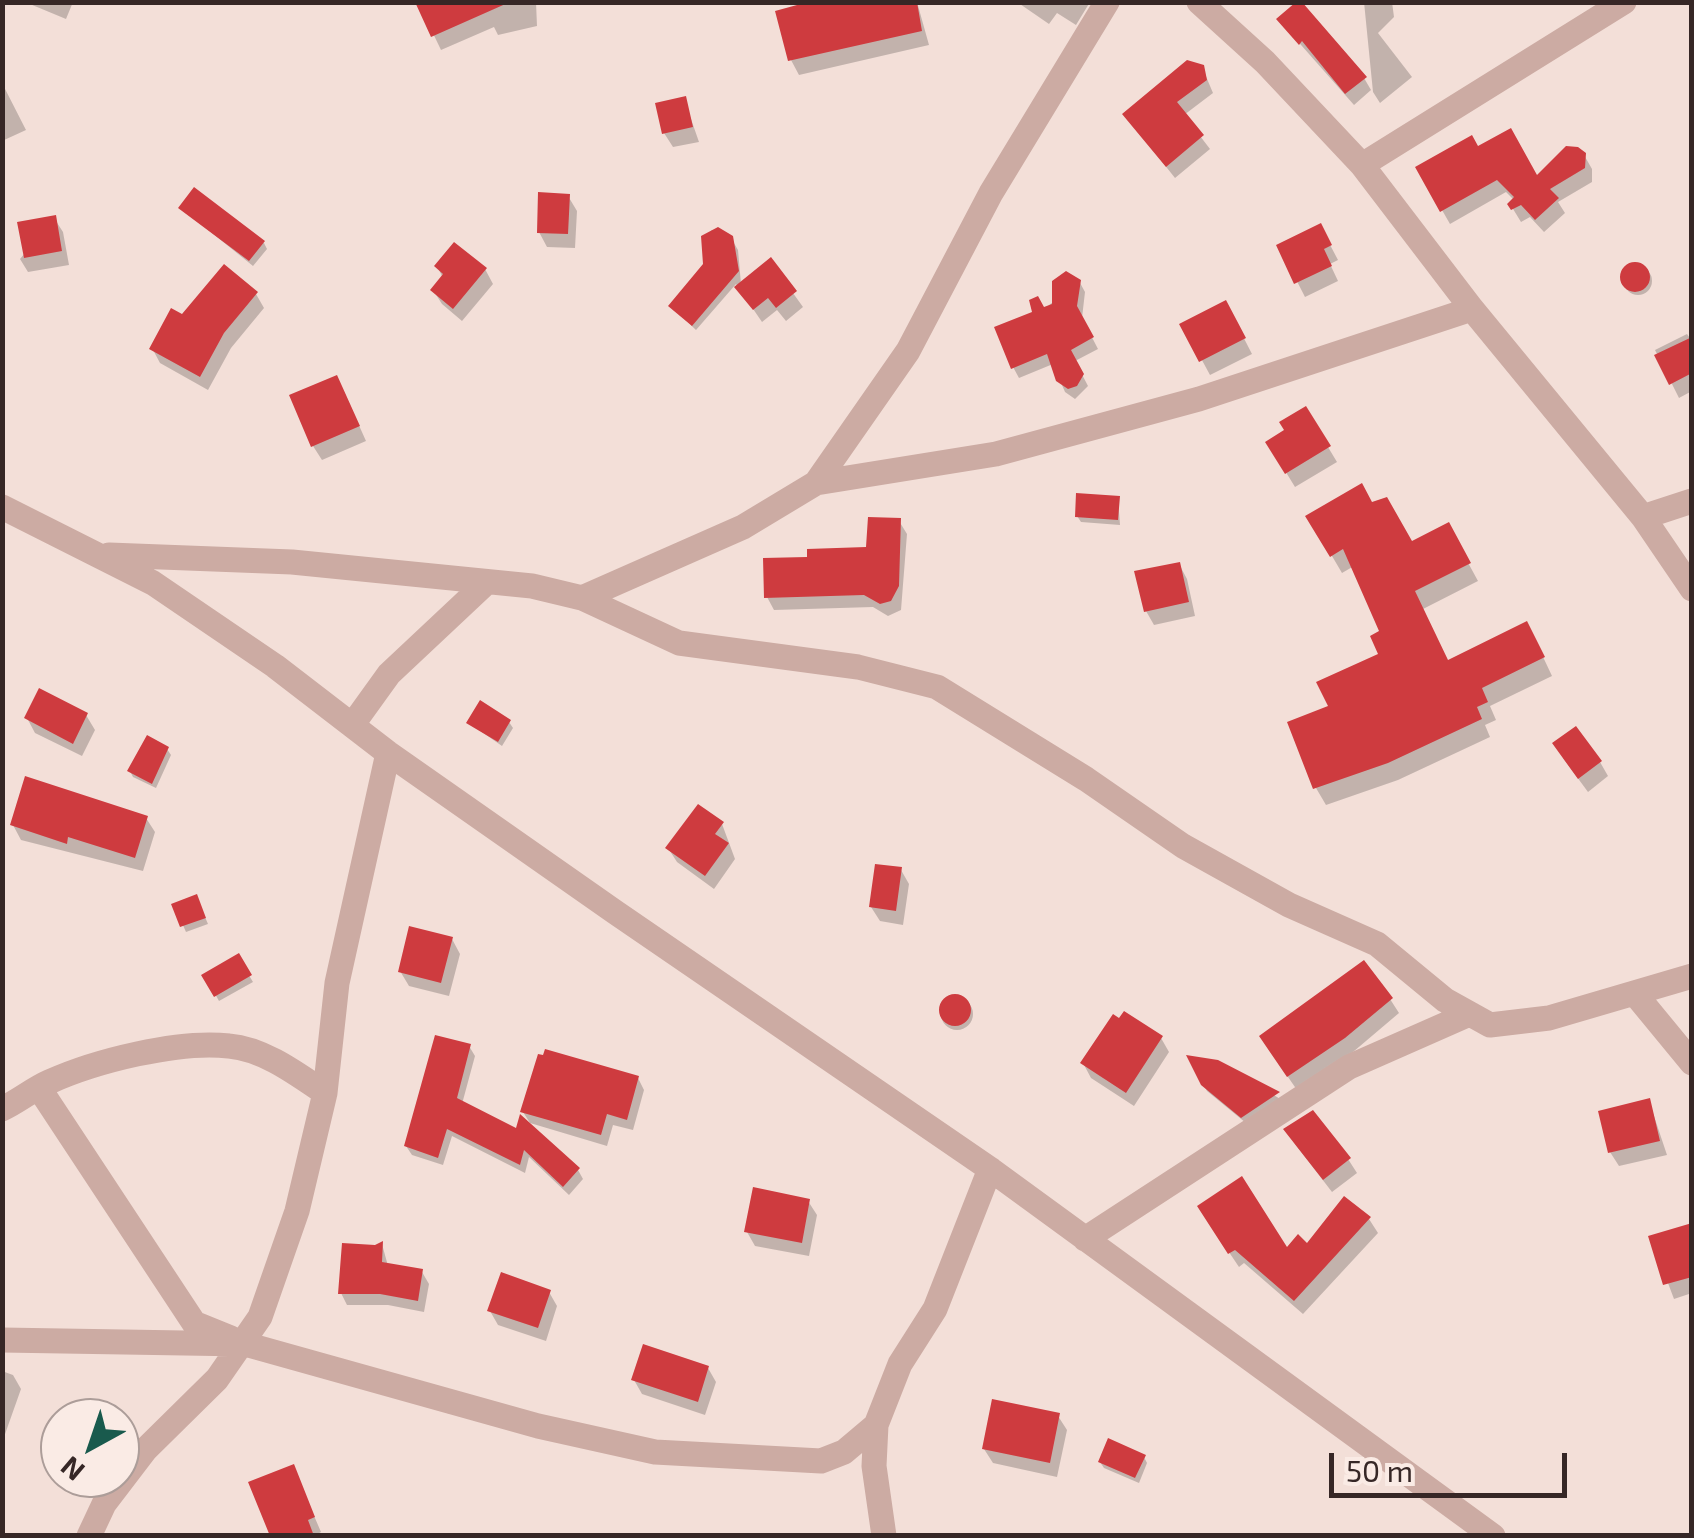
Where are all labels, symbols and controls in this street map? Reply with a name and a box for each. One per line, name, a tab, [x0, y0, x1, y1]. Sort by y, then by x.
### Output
north arrow	[40, 1398, 140, 1498]
scale bar	[1334, 1433, 1572, 1495]
text: N	[53, 1450, 91, 1489]
text: 50 m	[1346, 1452, 1413, 1488]

